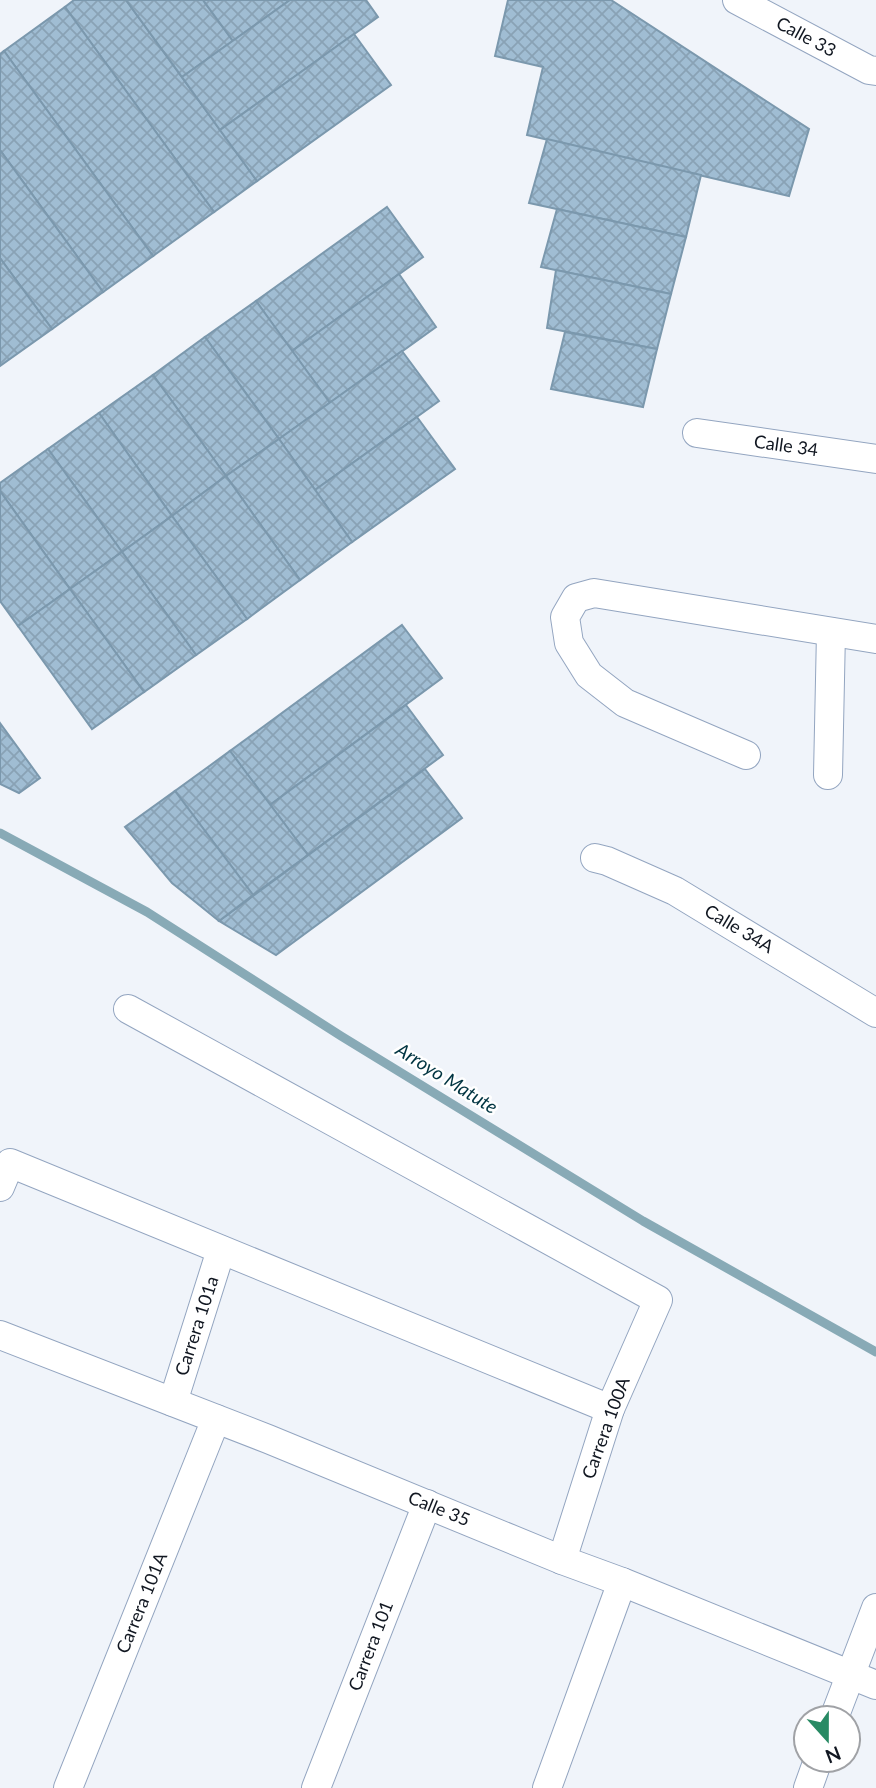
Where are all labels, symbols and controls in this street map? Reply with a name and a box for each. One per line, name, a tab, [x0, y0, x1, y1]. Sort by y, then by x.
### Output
street label: Calle 33	[773, 11, 840, 61]
street label: Calle 34	[753, 430, 820, 460]
street label: Calle 34A	[701, 899, 779, 958]
water label: Arroyo Matute	[391, 1037, 502, 1118]
street label: Carrera 101a	[170, 1273, 222, 1378]
street label: Carrera 100A	[576, 1373, 634, 1482]
street label: Calle 35	[405, 1486, 473, 1530]
street label: Carrera 101A	[111, 1548, 172, 1656]
street label: Carrera 101	[343, 1598, 397, 1694]
north arrow	[792, 1704, 862, 1774]
text: N	[822, 1742, 844, 1769]

